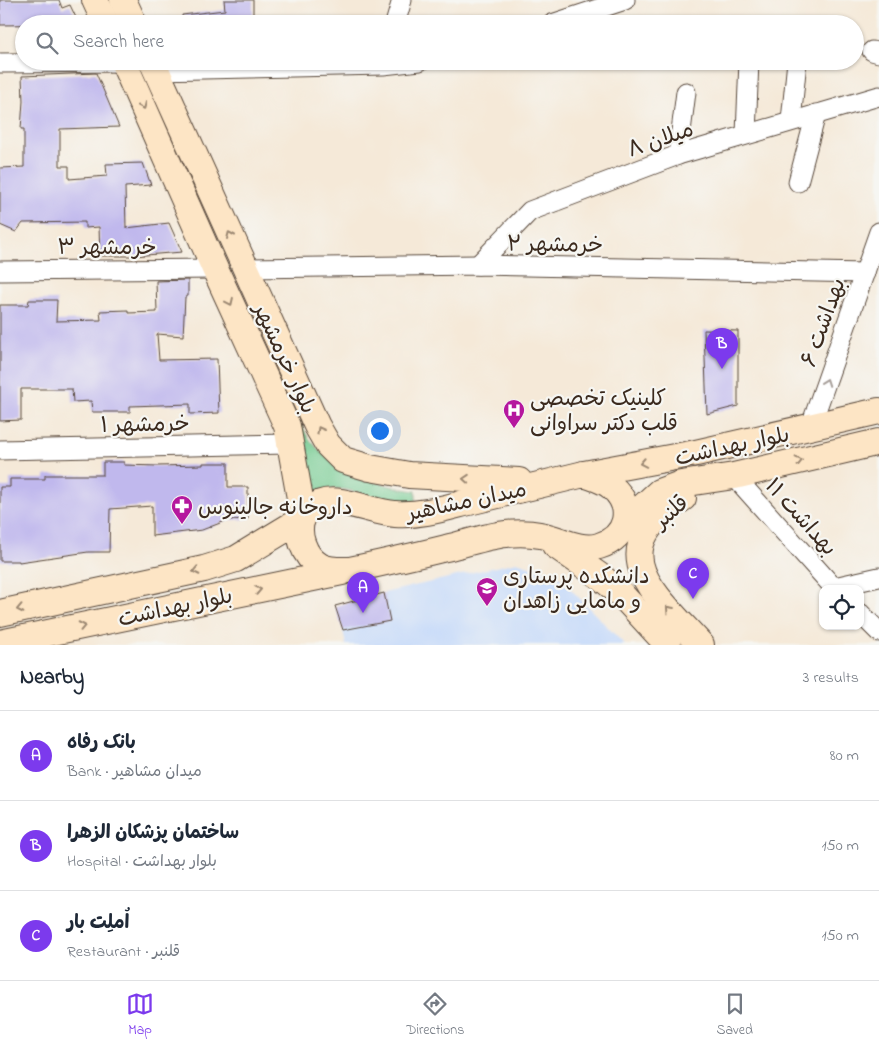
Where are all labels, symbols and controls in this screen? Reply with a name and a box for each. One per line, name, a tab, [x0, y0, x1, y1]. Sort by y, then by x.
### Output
search box	[15, 15, 864, 70]
icon: search	[33, 29, 61, 57]
text: Search here	[73, 29, 164, 56]
one-way arrow	[136, 101, 147, 110]
street label: میلان ۸	[623, 115, 699, 167]
street label: خرمشهر ۲	[507, 229, 603, 263]
one-way arrow	[226, 231, 236, 240]
street label: خرمشهر ۳	[57, 233, 157, 265]
street label: بهداشت ۶	[794, 274, 856, 372]
one-way arrow	[224, 297, 235, 306]
street label: بلوار خرمشهر	[243, 297, 323, 420]
pin: B	[706, 328, 738, 369]
one-way arrow	[820, 378, 830, 387]
place label: کلینیک تخصصی قلب دکتر سراوانی	[530, 384, 678, 441]
hospital icon: کلینیک تخصصی قلب دکتر سراوانی	[502, 398, 526, 429]
street label: خرمشهر ۱	[100, 409, 190, 443]
your location	[367, 418, 393, 444]
street label: بلوار بهداشت	[672, 420, 793, 476]
one-way arrow	[316, 427, 326, 436]
one-way arrow	[795, 456, 804, 466]
one-way arrow	[639, 458, 648, 468]
street label: بهداشت ۱۱	[756, 472, 843, 564]
one-way arrow	[462, 473, 470, 484]
street label: میدان مشاهیر	[401, 475, 530, 532]
street label: قلنبر	[646, 489, 697, 539]
place label: داروخانه جالینوس	[198, 493, 353, 525]
pharmacy icon: داروخانه جالینوس	[170, 494, 194, 525]
pin: C	[677, 558, 709, 599]
place label: دانشکده پرستاری و مامایی زاهدان	[503, 562, 650, 619]
one-way arrow	[192, 565, 201, 576]
pin: A	[347, 572, 379, 613]
school or university icon: دانشکده پرستاری و مامایی زاهدان	[475, 576, 499, 607]
street label: بلوار بهداشت	[115, 581, 236, 637]
one-way arrow	[254, 585, 263, 595]
map controls	[819, 585, 864, 630]
button: locate	[819, 585, 864, 630]
one-way arrow	[16, 603, 25, 614]
one-way arrow	[665, 605, 674, 614]
one-way arrow	[77, 621, 86, 632]
text: Nearby	[20, 663, 84, 693]
text: 3 results	[803, 666, 859, 690]
text: بانک رفاه	[67, 730, 136, 757]
text: A	[31, 744, 41, 768]
text: 80 m	[830, 744, 859, 768]
text: Bank · میدان مشاهیر	[67, 760, 202, 784]
text: ساختمان پزشکان الزهرا	[67, 820, 239, 847]
text: B	[31, 834, 41, 858]
text: 150 m	[821, 834, 859, 858]
text: Hospital · بلوار بهداشت	[67, 850, 217, 874]
text: اُملِت بار	[67, 910, 129, 937]
text: C	[32, 924, 40, 948]
text: 150 m	[821, 924, 859, 948]
text: Restaurant · قلنبر	[67, 940, 180, 964]
tab: Map	[126, 990, 154, 1041]
tab: Directions	[406, 990, 464, 1041]
tab: Saved	[716, 990, 753, 1041]

